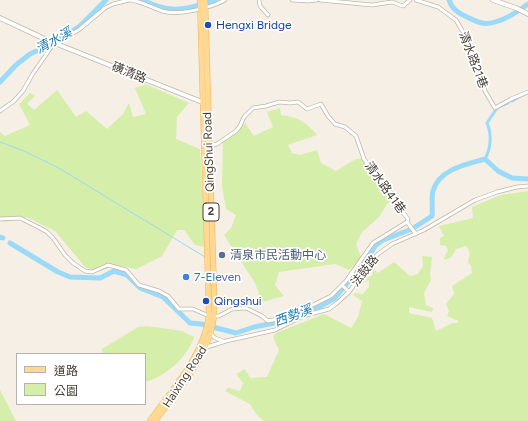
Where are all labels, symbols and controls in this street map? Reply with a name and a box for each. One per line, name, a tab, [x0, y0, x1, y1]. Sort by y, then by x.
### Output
place label: Hengxi Bridge	[216, 18, 292, 32]
marker: Hengxi Bridge	[203, 20, 213, 30]
water label: 清水溪	[33, 25, 75, 57]
street label: 清水路21巷	[456, 30, 490, 90]
street label: 磺清路	[110, 60, 148, 86]
street label: QingShui Road	[200, 112, 218, 192]
street label: 清水路41巷	[361, 159, 409, 217]
road number: 2	[203, 203, 219, 221]
place label: 清泉市民活動中心	[230, 248, 326, 262]
marker: 清泉市民活動中心	[217, 250, 227, 260]
street label: 法鼓路	[348, 252, 382, 290]
place label: 7-Eleven	[194, 270, 241, 284]
marker: 7-Eleven	[181, 272, 191, 282]
place label: Qingshui	[214, 294, 262, 308]
marker: Qingshui	[201, 296, 211, 306]
water label: 西勢溪	[272, 302, 314, 330]
street label: Haixing Road	[160, 343, 210, 411]
legend	[16, 353, 146, 405]
text: 道路	[54, 364, 78, 378]
text: 公園	[54, 384, 78, 398]

